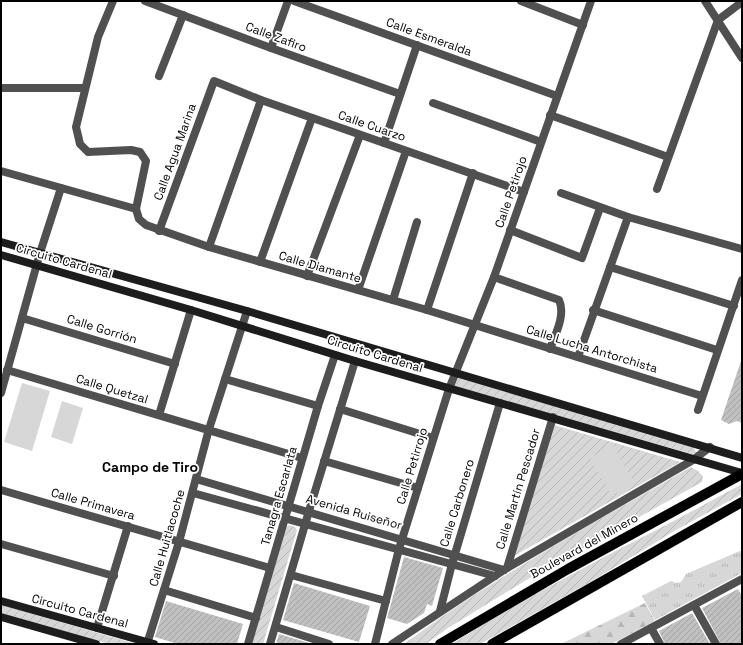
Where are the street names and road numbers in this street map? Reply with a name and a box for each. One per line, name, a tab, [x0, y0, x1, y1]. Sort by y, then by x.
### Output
street label: Calle Esmeralda	[384, 14, 474, 60]
street label: Calle Zafiro	[243, 19, 309, 55]
street label: Calle Agua Marina	[150, 101, 200, 203]
street label: Calle Cuarzo	[336, 107, 408, 145]
street label: Calle Petirojo	[491, 154, 531, 230]
street label: Circuito Cardenal	[14, 240, 114, 282]
street label: Calle Diamante	[277, 248, 363, 286]
street label: Calle Gorrión	[65, 311, 139, 347]
street label: Calle Lucha Antorchista	[524, 321, 660, 377]
street label: Circuito Cardenal	[325, 332, 425, 376]
street label: Calle Quetzal	[74, 370, 150, 408]
street label: Calle Petirrojo	[393, 426, 431, 506]
street label: Calle Martín Pescador	[492, 426, 544, 551]
street label: Tanagra Escarlata	[257, 444, 301, 547]
street label: Calle Carbonero	[436, 457, 478, 549]
street label: Calle Primavera	[49, 484, 137, 524]
street label: Calle Huitlacoche	[145, 488, 189, 588]
street label: Avenida Ruiseñor	[304, 491, 404, 534]
street label: Boulevard del Minero	[527, 510, 641, 582]
street label: Circuito Cardenal	[30, 590, 130, 632]

